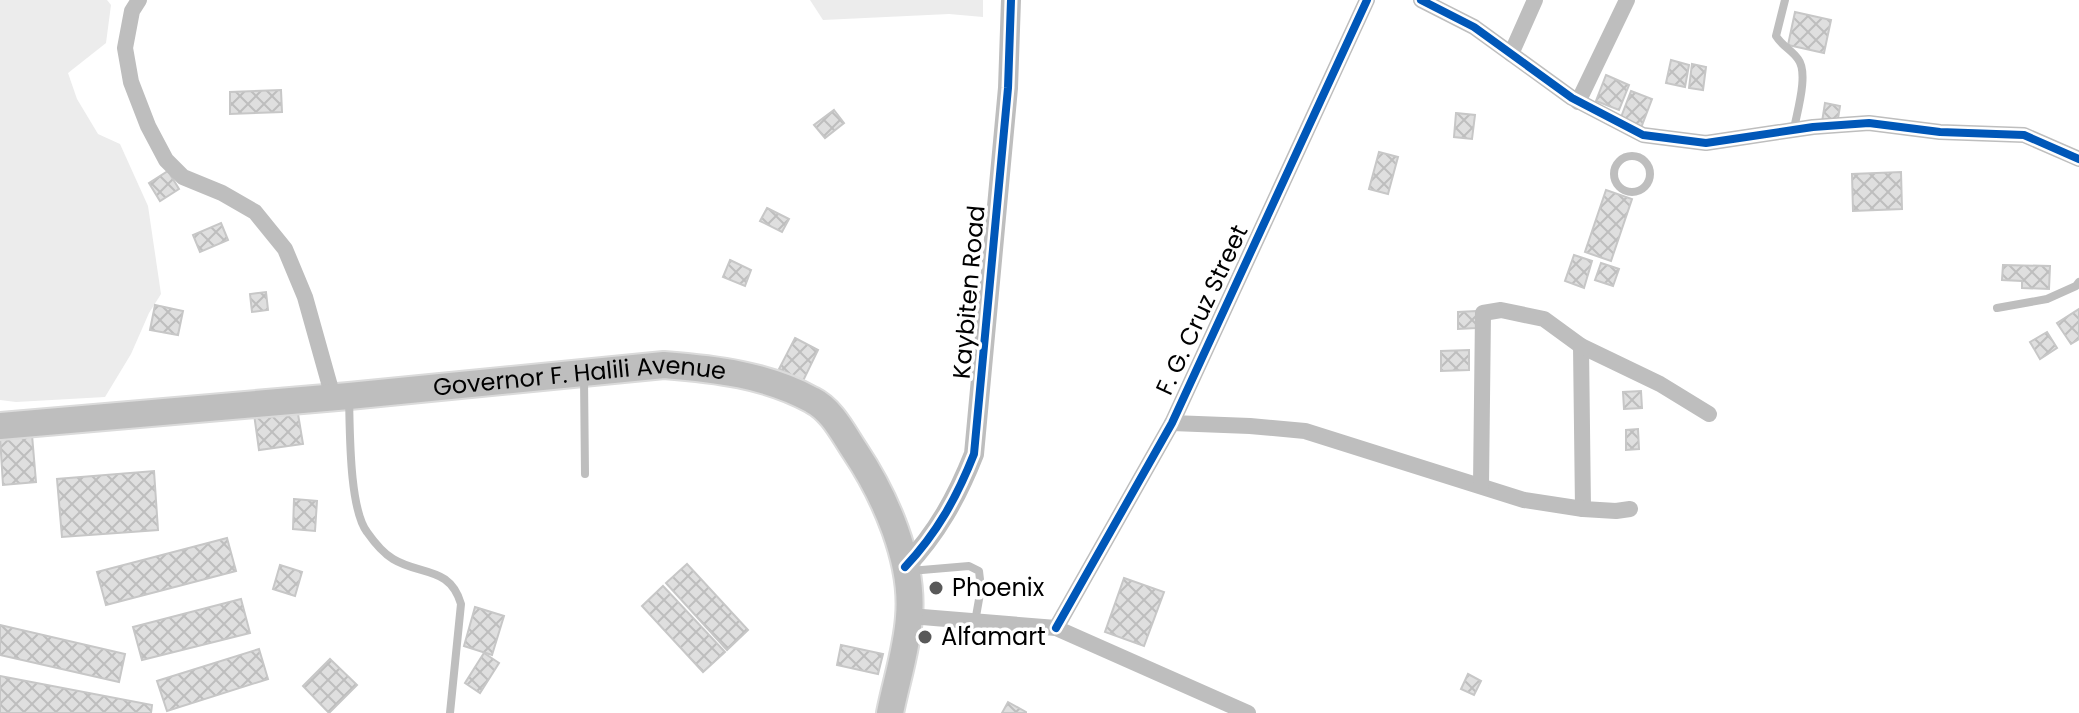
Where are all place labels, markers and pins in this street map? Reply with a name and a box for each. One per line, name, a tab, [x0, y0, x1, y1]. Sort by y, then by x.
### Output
place label: Phoenix	[952, 571, 1045, 604]
marker: Phoenix	[927, 579, 945, 597]
place label: Alfamart	[941, 620, 1046, 653]
marker: Alfamart	[916, 628, 934, 646]

